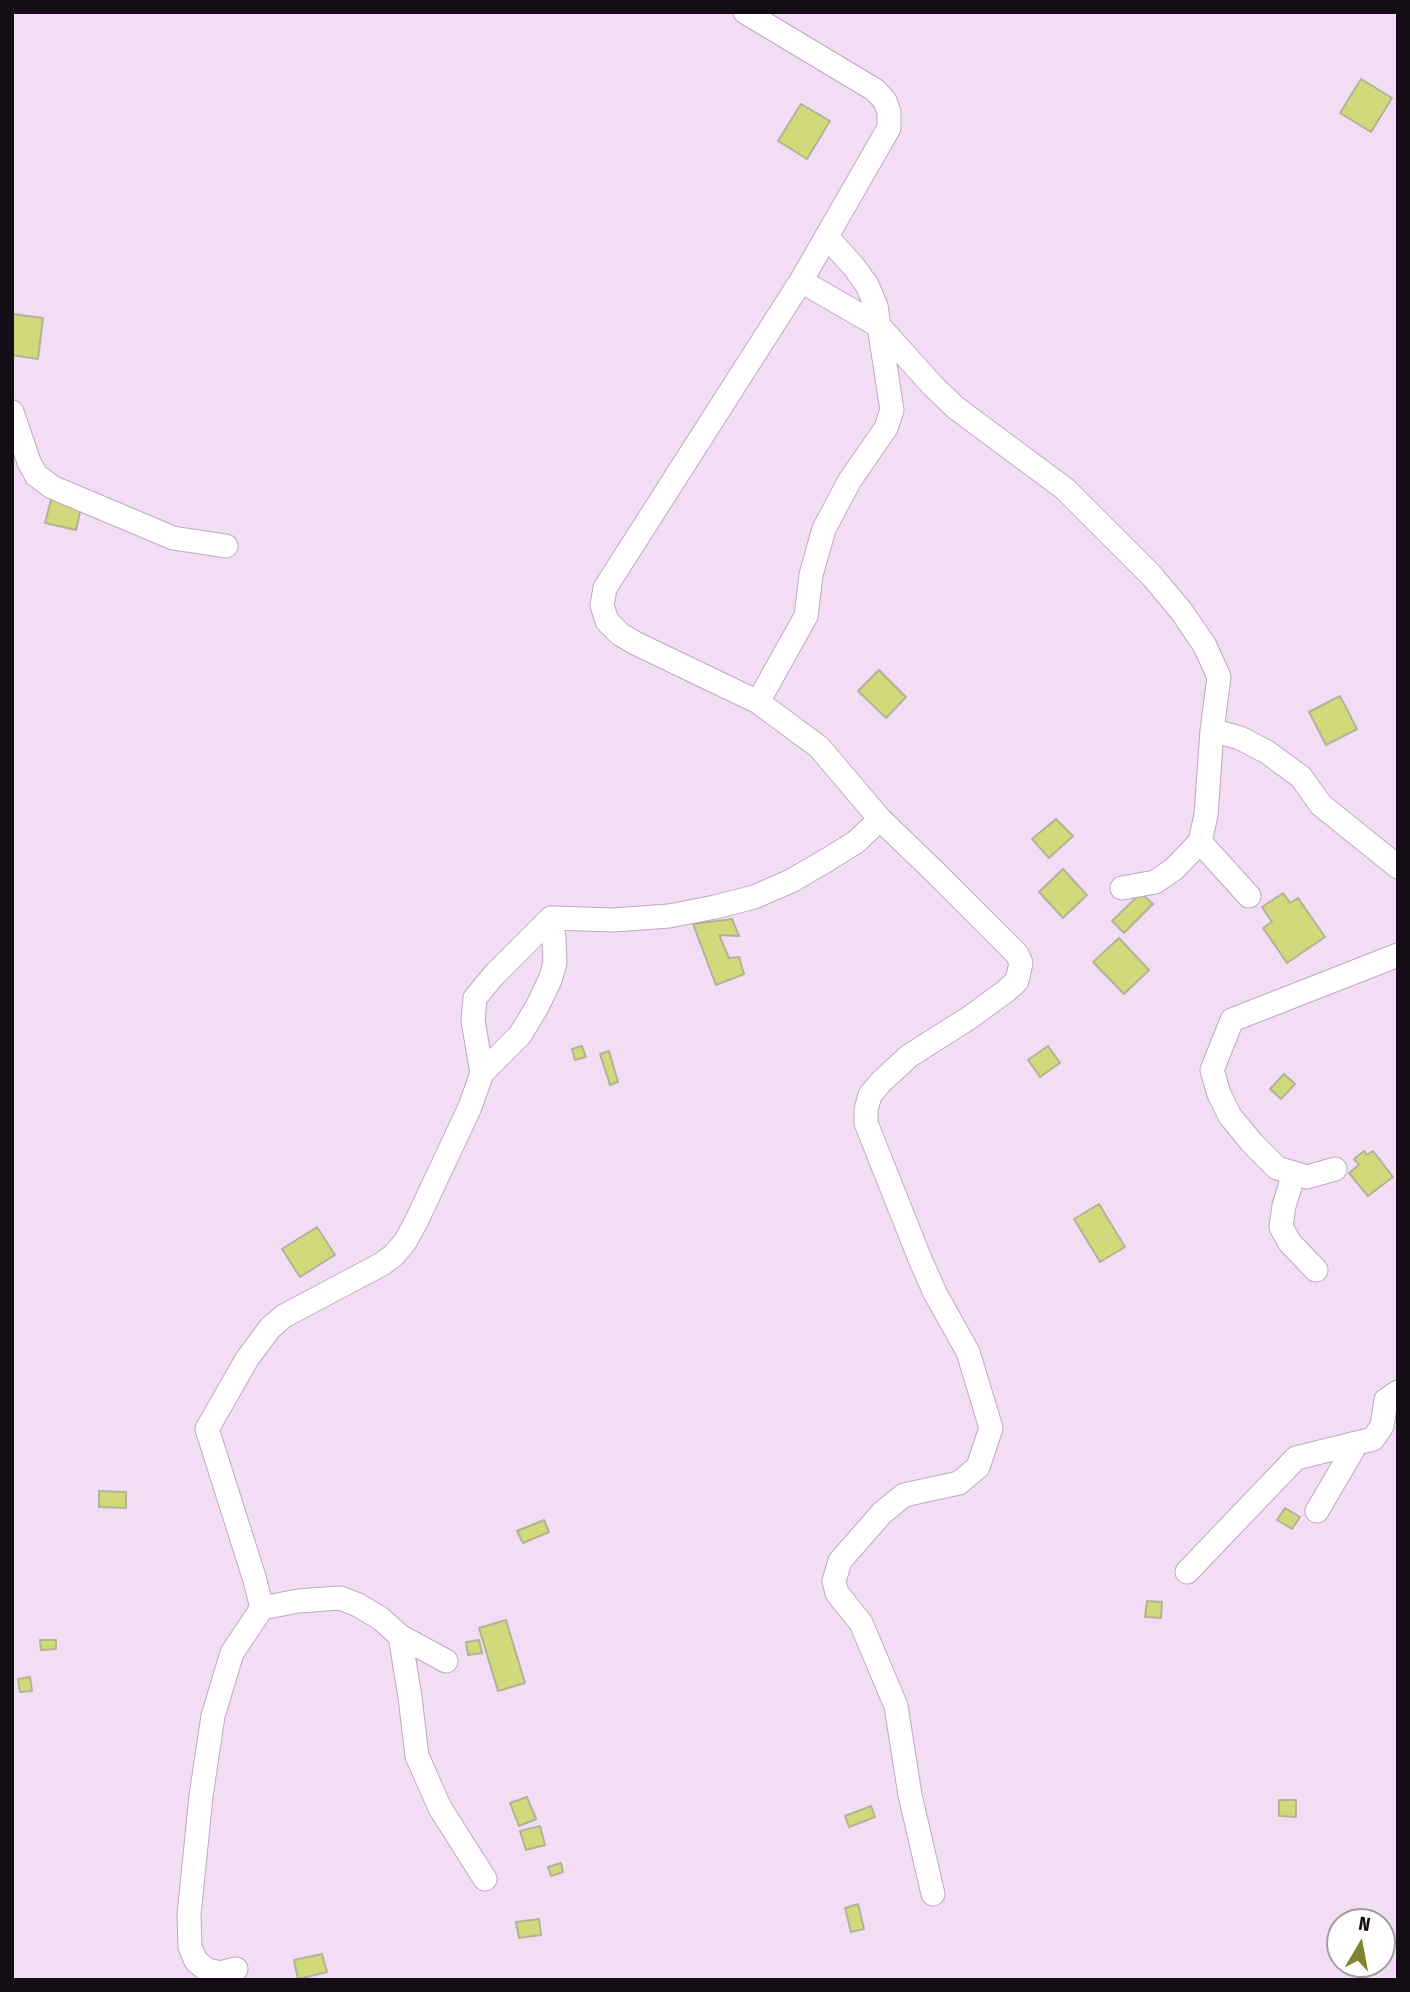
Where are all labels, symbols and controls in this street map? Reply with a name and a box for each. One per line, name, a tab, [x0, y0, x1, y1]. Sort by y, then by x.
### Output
north arrow	[1326, 1908, 1396, 1978]
text: N	[1357, 1911, 1372, 1936]

